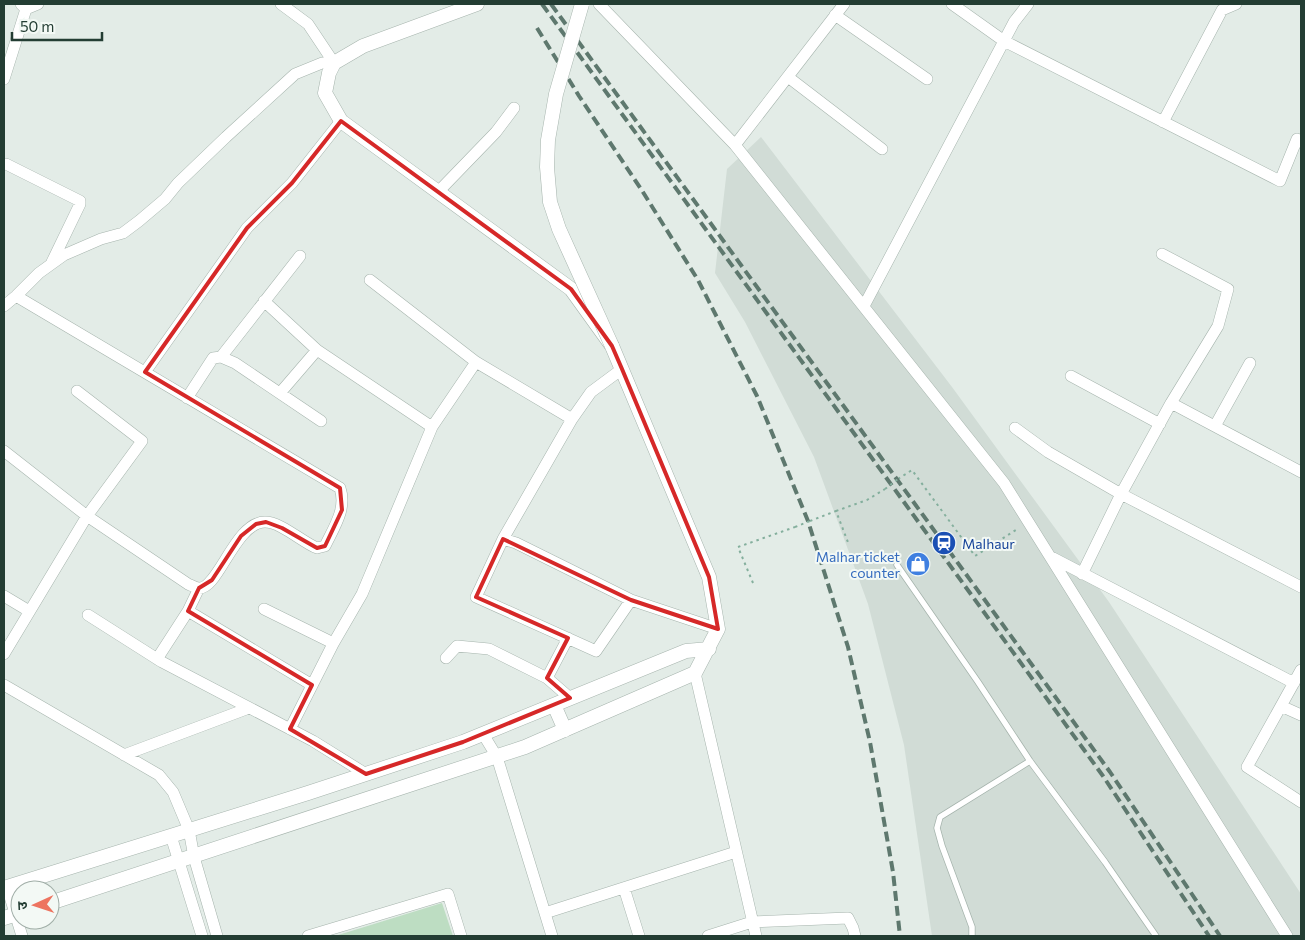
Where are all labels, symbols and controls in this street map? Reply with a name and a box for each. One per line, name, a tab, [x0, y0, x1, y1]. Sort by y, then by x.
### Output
scale bar	[12, 10, 102, 42]
text: 50 m	[20, 17, 54, 35]
station icon: Malhaur	[931, 530, 957, 556]
place label: Malhaur	[962, 535, 1015, 552]
place label: Malhar ticket counter	[816, 548, 900, 581]
shop icon: Malhar ticket counter	[905, 551, 931, 577]
north arrow	[10, 880, 60, 930]
text: उ	[13, 900, 30, 910]

